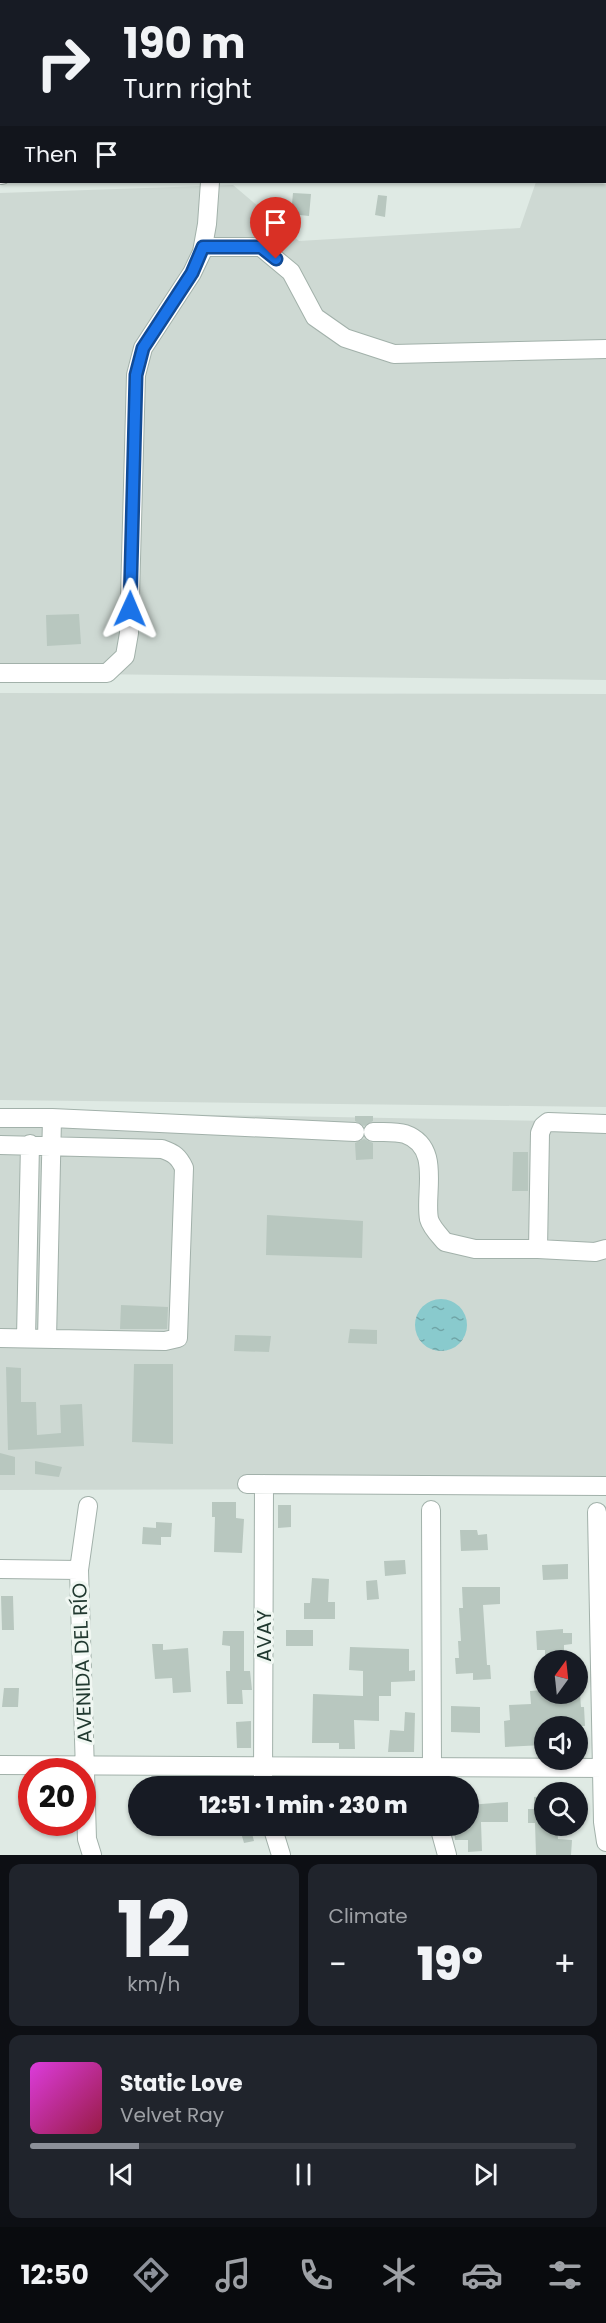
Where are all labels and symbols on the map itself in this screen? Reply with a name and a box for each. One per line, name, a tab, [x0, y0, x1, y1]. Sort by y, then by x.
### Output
pin	[250, 197, 301, 259]
position arrow	[98, 577, 162, 641]
street label: AVENIDA DEL RÍO	[65, 1582, 99, 1744]
street label: AVAY	[250, 1610, 278, 1662]
north arrow	[534, 1650, 588, 1704]
speed limit sign: 20	[18, 1758, 96, 1836]

